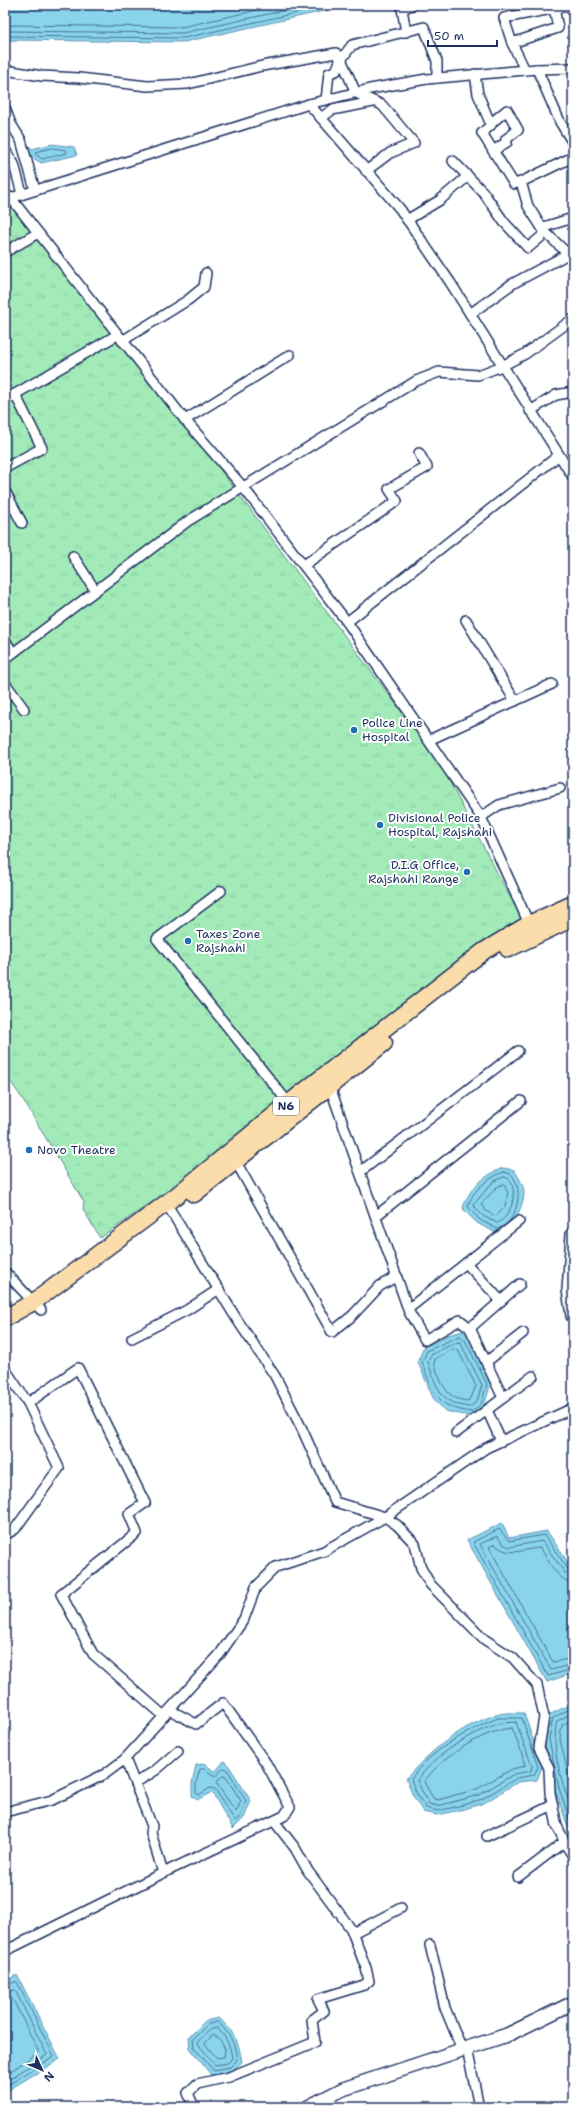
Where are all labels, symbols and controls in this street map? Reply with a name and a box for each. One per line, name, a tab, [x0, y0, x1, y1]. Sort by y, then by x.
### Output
scale bar	[428, 22, 497, 48]
text: 50 m	[434, 28, 464, 44]
place label: Police Line Hospital	[362, 715, 423, 745]
marker: Police Line Hospital	[349, 725, 359, 735]
place label: Divisional Police Hospital, Rajshahi	[388, 810, 492, 840]
marker: Divisional Police Hospital, Rajshahi	[375, 820, 385, 830]
place label: D.I.G Office, Rajshahi Range	[368, 857, 459, 887]
marker: D.I.G Office, Rajshahi Range	[462, 867, 472, 877]
place label: Taxes Zone Rajshahi	[196, 926, 261, 956]
marker: Taxes Zone Rajshahi	[183, 936, 193, 946]
road number: N6	[273, 1097, 299, 1115]
place label: Novo Theatre	[37, 1142, 116, 1158]
marker: Novo Theatre	[24, 1145, 34, 1155]
north arrow	[22, 2050, 62, 2090]
text: N	[40, 2068, 57, 2085]

